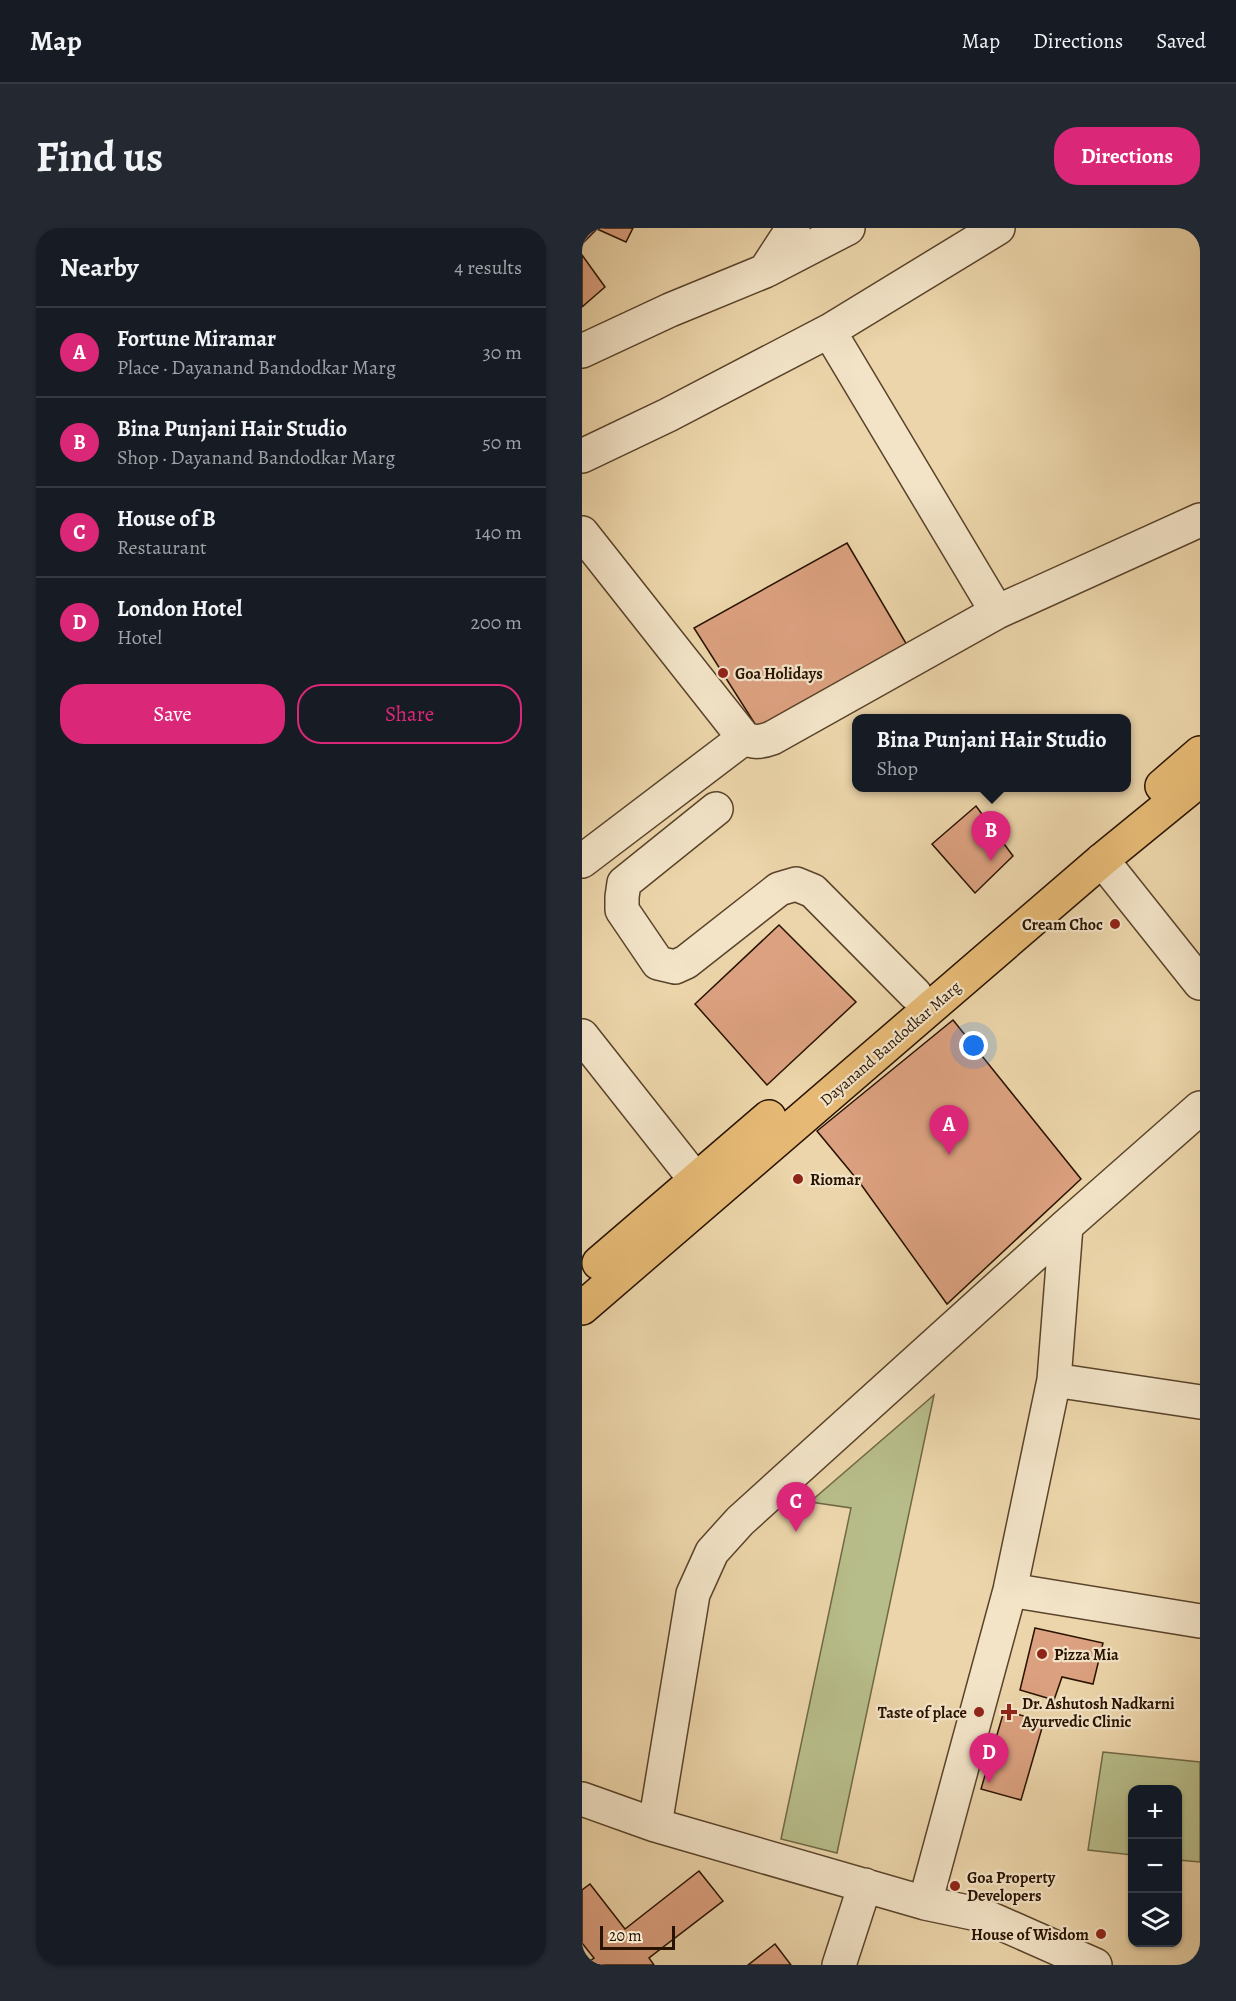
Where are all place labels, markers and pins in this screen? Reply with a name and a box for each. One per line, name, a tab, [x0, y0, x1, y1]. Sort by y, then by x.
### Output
place label: Goa Holidays	[735, 663, 823, 685]
marker: Goa Holidays	[716, 666, 730, 680]
pin: B	[972, 812, 1010, 861]
place label: Cream Choc	[1022, 914, 1103, 936]
marker: Cream Choc	[1108, 917, 1122, 931]
pin: A	[930, 1106, 968, 1155]
place label: Riomar	[810, 1169, 861, 1191]
marker: Riomar	[791, 1172, 805, 1186]
pin: C	[776, 1482, 816, 1532]
place label: Pizza Mia	[1054, 1644, 1119, 1666]
marker: Pizza Mia	[1035, 1647, 1049, 1661]
place label: Dr. Ashutosh Nadkarni Ayurvedic Clinic	[1021, 1693, 1175, 1733]
place label: Taste of place	[878, 1702, 967, 1724]
marker: Dr. Ashutosh Nadkarni Ayurvedic Clinic	[1000, 1703, 1018, 1721]
marker: Taste of place	[972, 1705, 986, 1719]
pin: D	[970, 1734, 1008, 1783]
place label: Goa Property Developers	[967, 1867, 1056, 1907]
marker: Goa Property Developers	[948, 1879, 962, 1893]
place label: House of Wisdom	[971, 1924, 1090, 1946]
marker: House of Wisdom	[1094, 1927, 1108, 1941]

